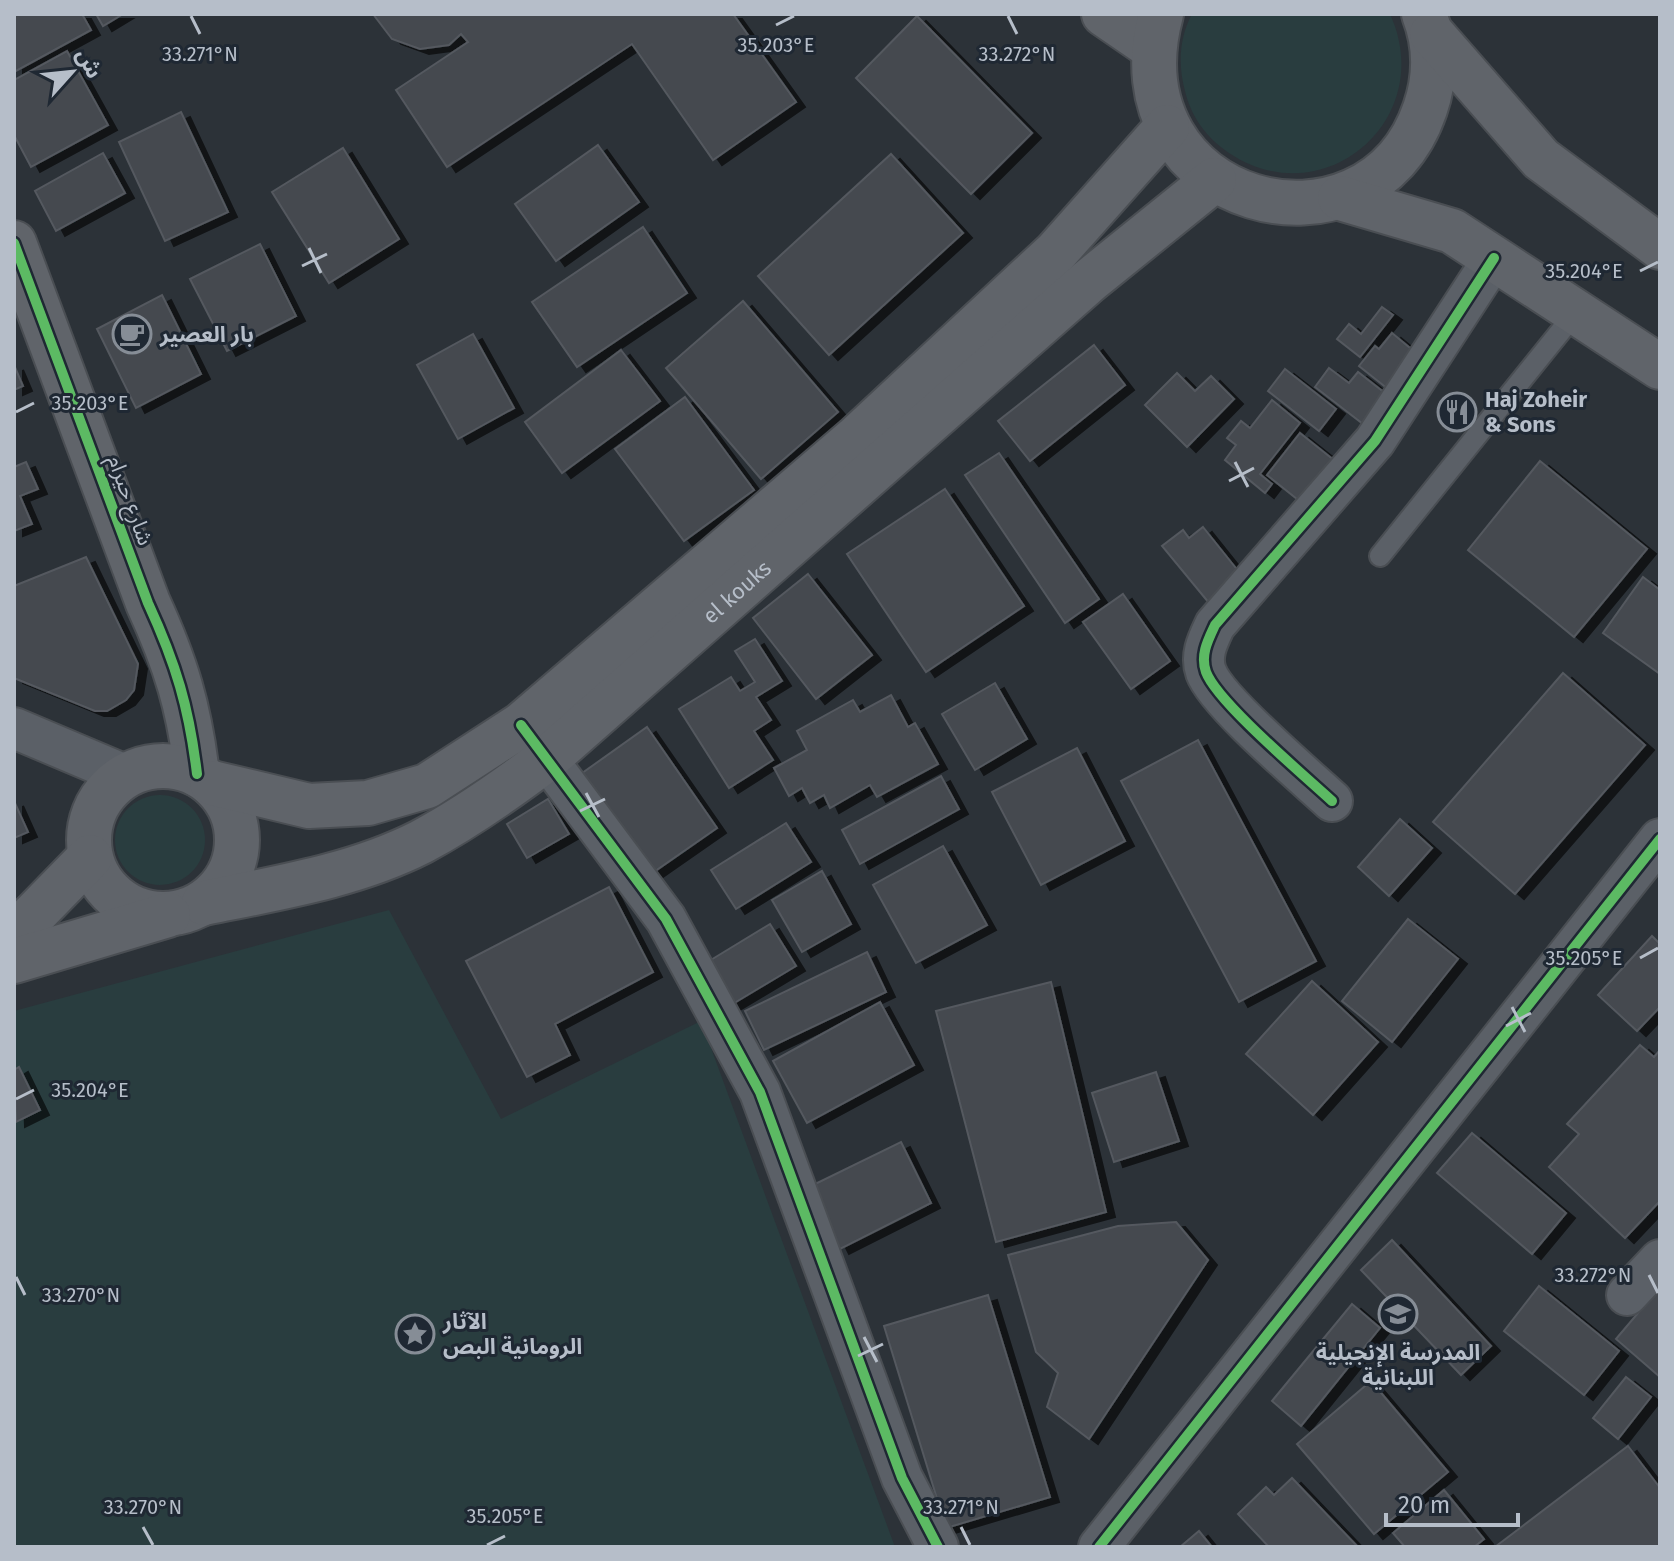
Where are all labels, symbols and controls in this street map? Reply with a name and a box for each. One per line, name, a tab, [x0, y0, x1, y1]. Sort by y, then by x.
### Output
north arrow	[32, 32, 112, 112]
text: 35.203°E	[738, 33, 814, 57]
text: 33.271°N	[162, 42, 238, 66]
text: 33.272°N	[978, 42, 1056, 66]
text: ش	[71, 44, 108, 83]
text: 35.204°E	[1545, 259, 1623, 283]
cafe icon: بار العصير	[111, 313, 153, 355]
place label: بار العصير	[159, 321, 254, 348]
place label: Haj Zoheir & Sons	[1485, 386, 1587, 438]
text: 35.203°E	[52, 391, 128, 415]
restaurant icon: Haj Zoheir & Sons	[1436, 391, 1478, 433]
street label: شارع حيرام	[99, 451, 159, 550]
street label: el kouks	[697, 555, 777, 629]
text: 35.205°E	[1546, 946, 1622, 970]
text: 35.204°E	[51, 1078, 129, 1102]
text: 33.272°N	[1554, 1263, 1632, 1287]
text: 33.270°N	[42, 1283, 120, 1307]
school or university icon: المدرسة الإنجيلية اللبنانية	[1377, 1293, 1419, 1335]
place label: الآثار الرومانية البص	[442, 1308, 582, 1360]
place icon: الآثار الرومانية البص	[394, 1313, 436, 1355]
place label: المدرسة الإنجيلية اللبنانية	[1316, 1339, 1480, 1391]
scale bar	[1386, 1477, 1518, 1527]
text: 20 m	[1398, 1491, 1450, 1519]
text: 33.270°N	[104, 1495, 182, 1519]
text: 33.271°N	[923, 1495, 999, 1519]
text: 35.205°E	[467, 1504, 543, 1528]

